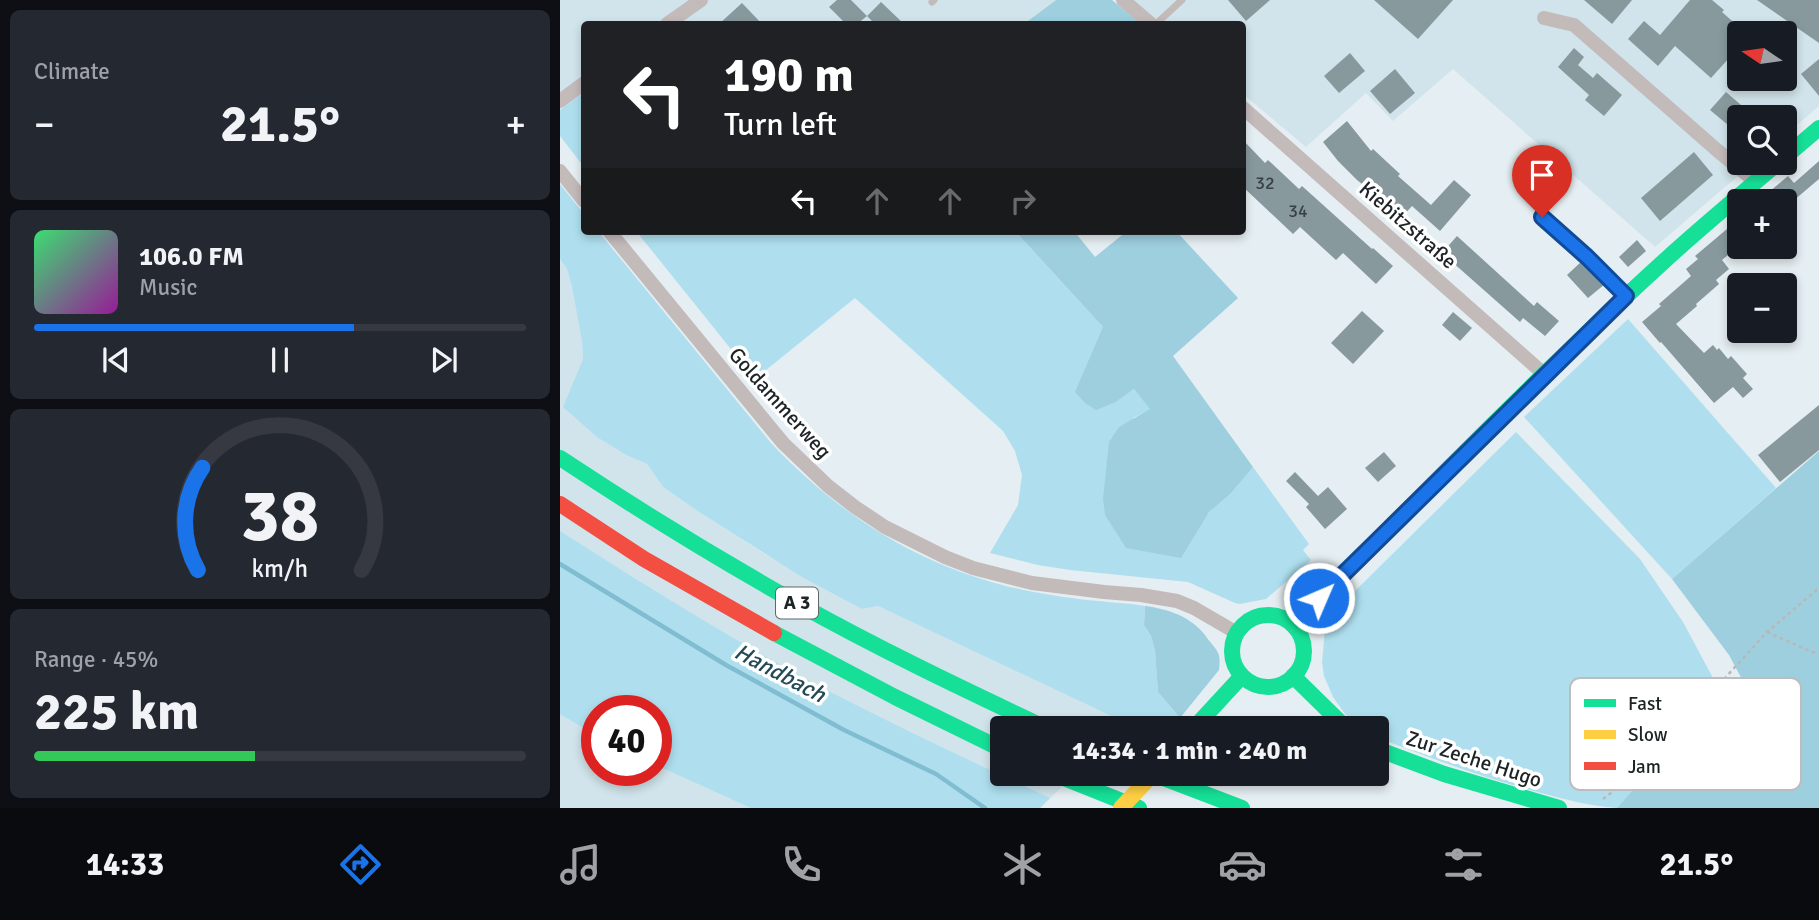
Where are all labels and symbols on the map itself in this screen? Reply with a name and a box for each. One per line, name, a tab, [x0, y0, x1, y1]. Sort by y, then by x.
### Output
north arrow	[1727, 21, 1797, 91]
pin	[1512, 145, 1572, 217]
house number: 32	[1255, 172, 1275, 194]
street label: Kiebitzstraße	[1354, 176, 1462, 274]
house number: 34	[1288, 200, 1308, 222]
street label: Goldammerweg	[723, 342, 837, 464]
position arrow	[1282, 561, 1356, 635]
road number: A 3	[776, 588, 818, 618]
water label: Handbach	[729, 637, 832, 710]
legend	[1570, 678, 1801, 790]
text: Fast	[1628, 692, 1662, 716]
speed limit sign: 40	[581, 695, 672, 786]
text: Slow	[1628, 723, 1668, 747]
street label: Zur Zeche Hugo	[1403, 725, 1545, 793]
text: Jam	[1628, 755, 1661, 779]

